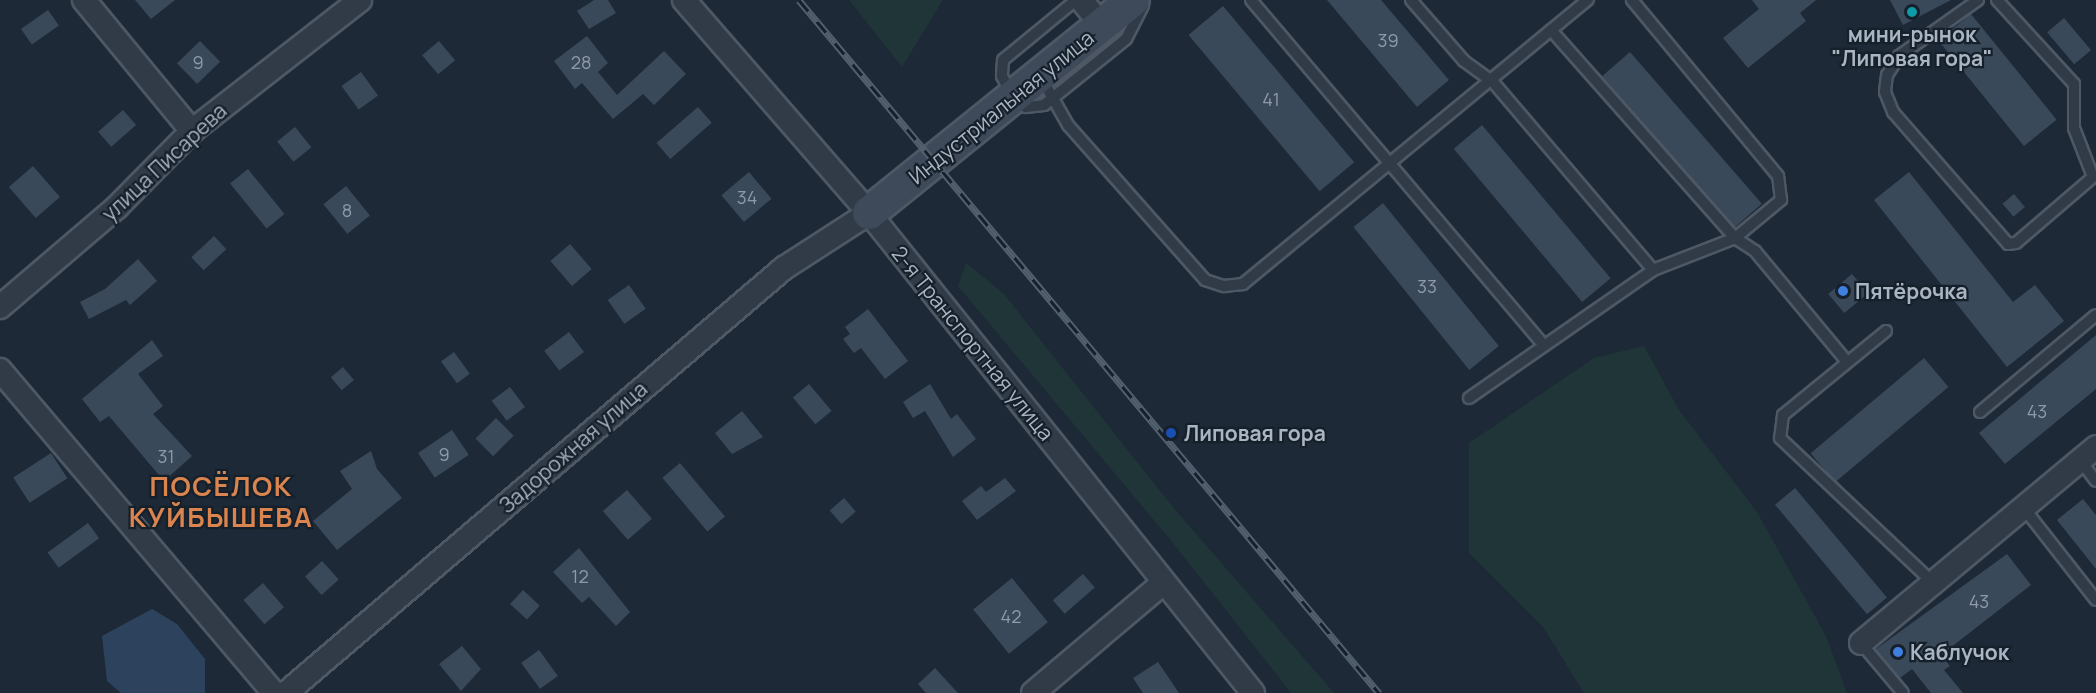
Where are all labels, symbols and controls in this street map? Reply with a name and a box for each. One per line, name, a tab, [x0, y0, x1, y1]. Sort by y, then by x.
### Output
marker: мини-рынок "Липовая гора"	[1905, 5, 1919, 19]
place label: мини-рынок "Липовая гора"	[1831, 21, 1993, 71]
street label: Индустриальная улица	[904, 25, 1098, 189]
house number: 39	[1377, 29, 1399, 51]
house number: 9	[192, 51, 204, 73]
house number: 28	[571, 51, 591, 73]
house number: 41	[1262, 88, 1280, 110]
street label: улица Писарева	[97, 98, 231, 226]
house number: 34	[737, 186, 757, 208]
house number: 8	[342, 199, 352, 221]
street label: 2-я Транспортная улица	[887, 241, 1059, 445]
house number: 33	[1417, 275, 1437, 297]
place label: Пятёрочка	[1855, 278, 1968, 304]
marker: Пятёрочка	[1836, 284, 1850, 298]
street label: Задорожная улица	[494, 376, 652, 518]
house number: 43	[2027, 400, 2047, 422]
place label: Липовая гора	[1184, 420, 1326, 446]
marker: Липовая гора	[1162, 424, 1180, 442]
house number: 9	[438, 443, 450, 465]
house number: 31	[158, 445, 174, 467]
district label: ПОСЁЛОК КУЙБЫШЕВА	[129, 469, 313, 532]
house number: 12	[571, 565, 589, 587]
house number: 43	[1969, 590, 1989, 612]
house number: 42	[1001, 605, 1021, 627]
place label: Каблучок	[1910, 639, 2009, 665]
marker: Каблучок	[1891, 645, 1905, 659]

